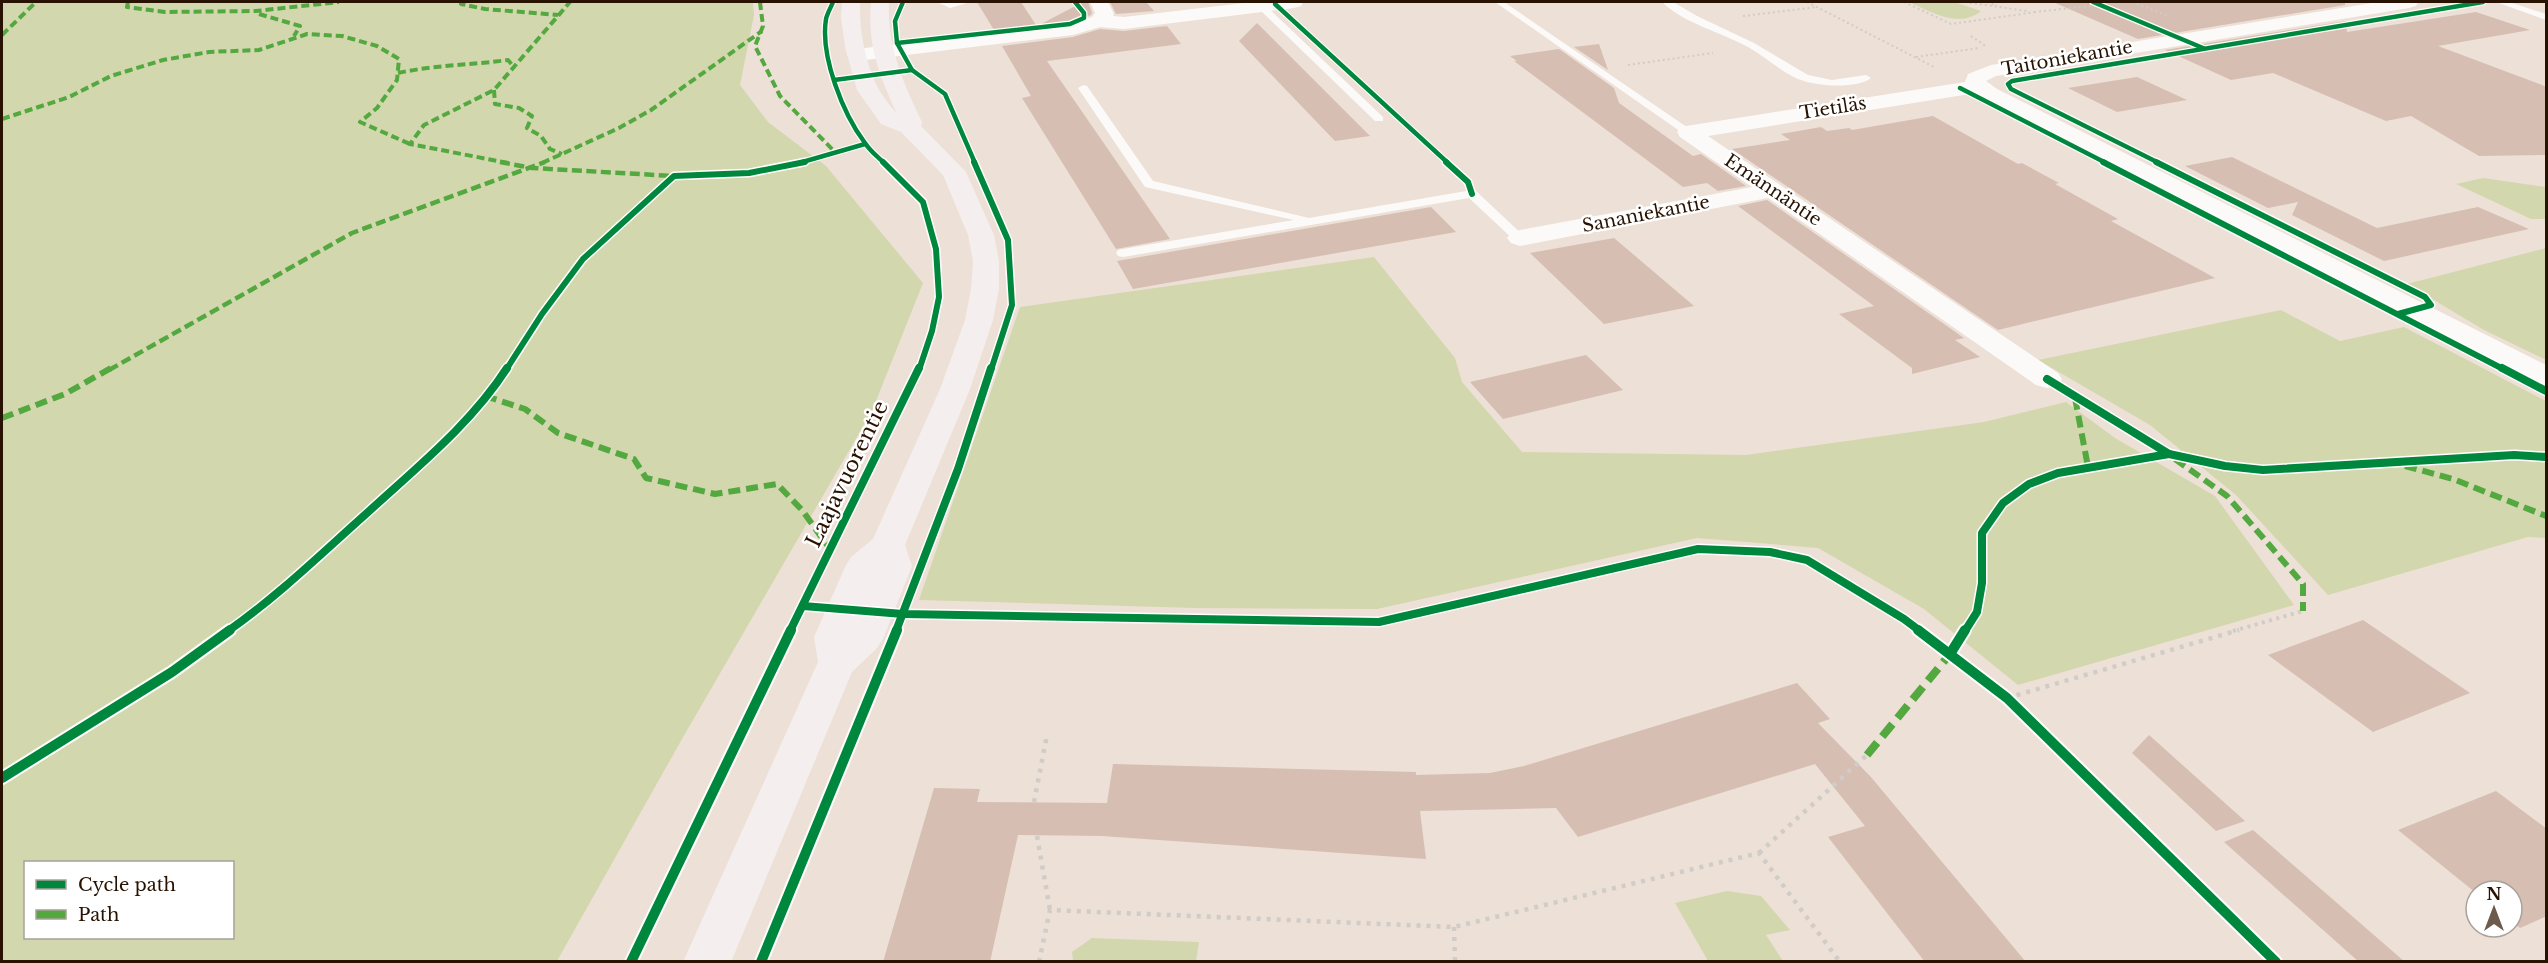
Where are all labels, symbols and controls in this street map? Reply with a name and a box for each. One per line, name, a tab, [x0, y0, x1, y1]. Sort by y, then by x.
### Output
street label: Taitoniekantie	[2000, 36, 2134, 80]
street label: Tietiläs	[1798, 92, 1868, 124]
street label: Emännäntie	[1720, 149, 1826, 231]
street label: Sananiekantie	[1580, 191, 1712, 237]
street label: Laajavuorentie	[800, 396, 894, 552]
legend	[24, 861, 234, 939]
text: Cycle path	[78, 874, 176, 896]
north arrow	[2464, 879, 2524, 939]
text: N	[2486, 884, 2502, 904]
text: Path	[78, 904, 119, 926]

